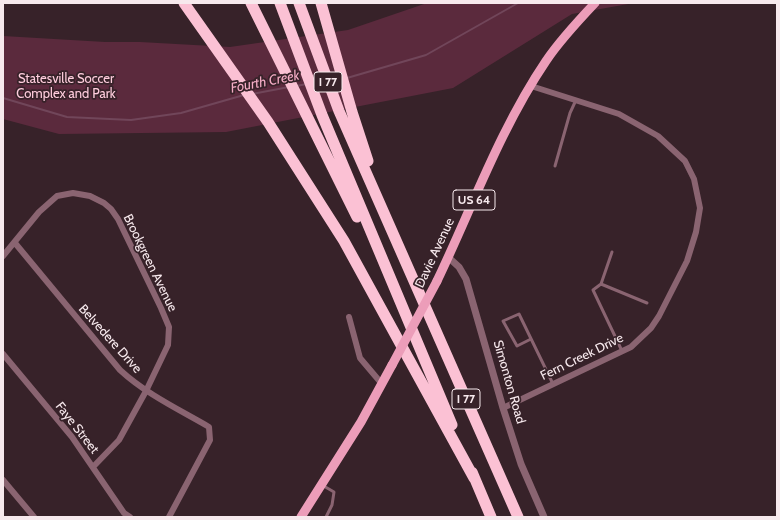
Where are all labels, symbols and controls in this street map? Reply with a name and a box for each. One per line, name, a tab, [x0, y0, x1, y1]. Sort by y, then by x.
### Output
water label: Fourth Creek	[229, 67, 301, 97]
park label: Statesville Soccer Complex and Park	[16, 71, 116, 102]
road number: I 77	[314, 72, 342, 92]
road number: US 64	[453, 190, 495, 210]
street label: Brookgreen Avenue	[120, 212, 180, 314]
street label: Davie Avenue	[412, 216, 458, 290]
street label: Belvedere Drive	[75, 301, 145, 377]
street label: Fern Creek Drive	[538, 330, 626, 384]
street label: Simonton Road	[490, 339, 528, 425]
road number: I 77	[452, 389, 480, 409]
street label: Faye Street	[52, 399, 102, 457]

